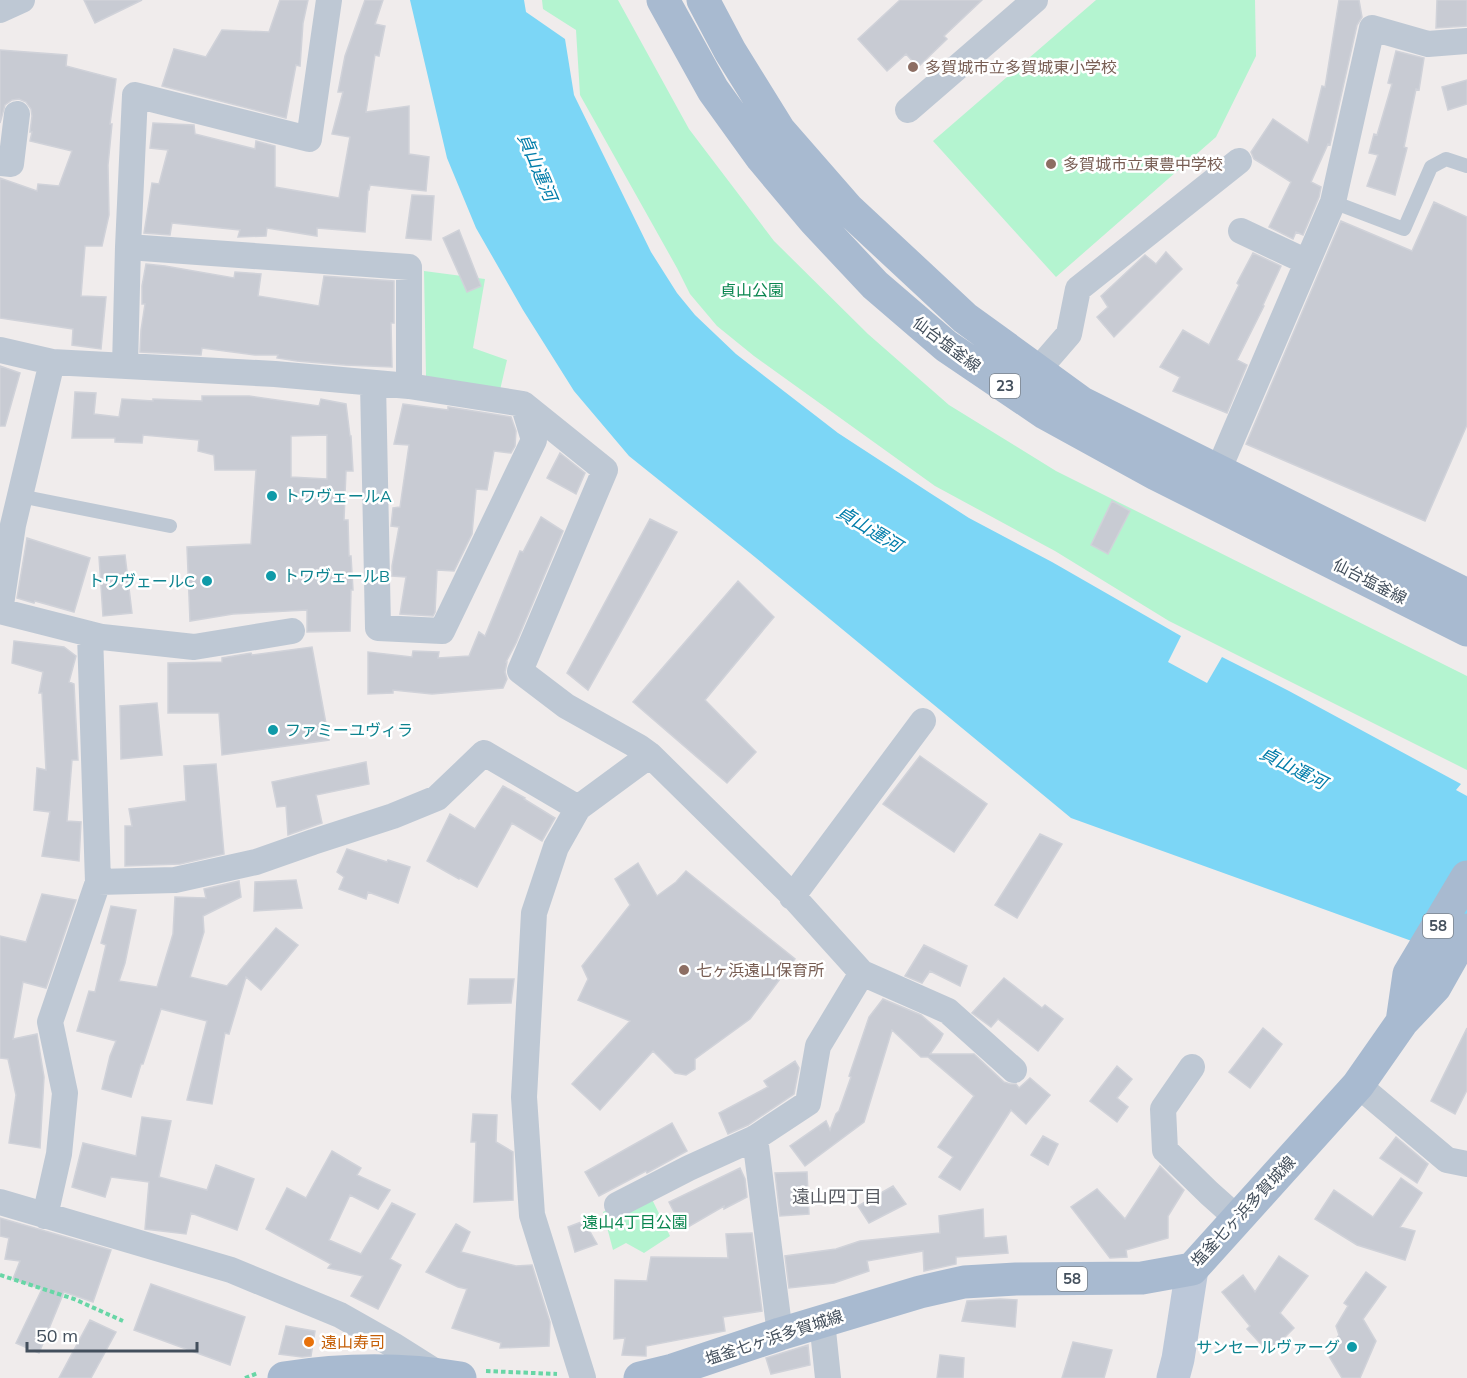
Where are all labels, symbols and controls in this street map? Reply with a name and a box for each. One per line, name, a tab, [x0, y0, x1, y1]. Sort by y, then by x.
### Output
place label: 多賀城市立多賀城東小学校	[925, 57, 1117, 77]
marker: 多賀城市立多賀城東小学校	[906, 60, 920, 74]
water label: 貞山運河	[513, 129, 563, 207]
place label: 多賀城市立東豊中学校	[1063, 154, 1223, 174]
marker: 多賀城市立東豊中学校	[1044, 157, 1058, 171]
park label: 貞山公園	[720, 280, 784, 300]
street label: 仙台塩釜線	[909, 312, 985, 376]
road number: 23	[990, 374, 1020, 398]
place label: トワヴェールA	[284, 486, 392, 506]
marker: トワヴェールA	[265, 489, 279, 503]
water label: 貞山運河	[832, 500, 909, 559]
street label: 仙台塩釜線	[1330, 554, 1410, 608]
place label: トワヴェールB	[283, 566, 390, 586]
marker: トワヴェールB	[264, 569, 278, 583]
place label: トワヴェールC	[88, 571, 195, 591]
marker: トワヴェールC	[200, 574, 214, 588]
place label: ファミーユヴィラ	[285, 720, 413, 740]
marker: ファミーユヴィラ	[266, 723, 280, 737]
water label: 貞山運河	[1256, 741, 1333, 796]
road number: 58	[1423, 914, 1453, 938]
place label: 七ヶ浜遠山保育所	[696, 960, 824, 980]
marker: 七ヶ浜遠山保育所	[677, 963, 691, 977]
street label: 塩釜七ヶ浜多賀城線	[1187, 1152, 1299, 1270]
district label: 遠山四丁目	[792, 1185, 882, 1208]
park label: 遠山4丁目公園	[582, 1212, 688, 1232]
road number: 58	[1057, 1267, 1087, 1291]
street label: 塩釜七ヶ浜多賀城線	[702, 1305, 846, 1369]
scale bar	[27, 1315, 196, 1353]
text: 50 m	[36, 1324, 78, 1347]
place label: 遠山寿司	[321, 1332, 385, 1352]
marker: 遠山寿司	[302, 1335, 316, 1349]
place label: サンセールヴァーグ	[1196, 1337, 1340, 1357]
marker: サンセールヴァーグ	[1345, 1340, 1359, 1354]

